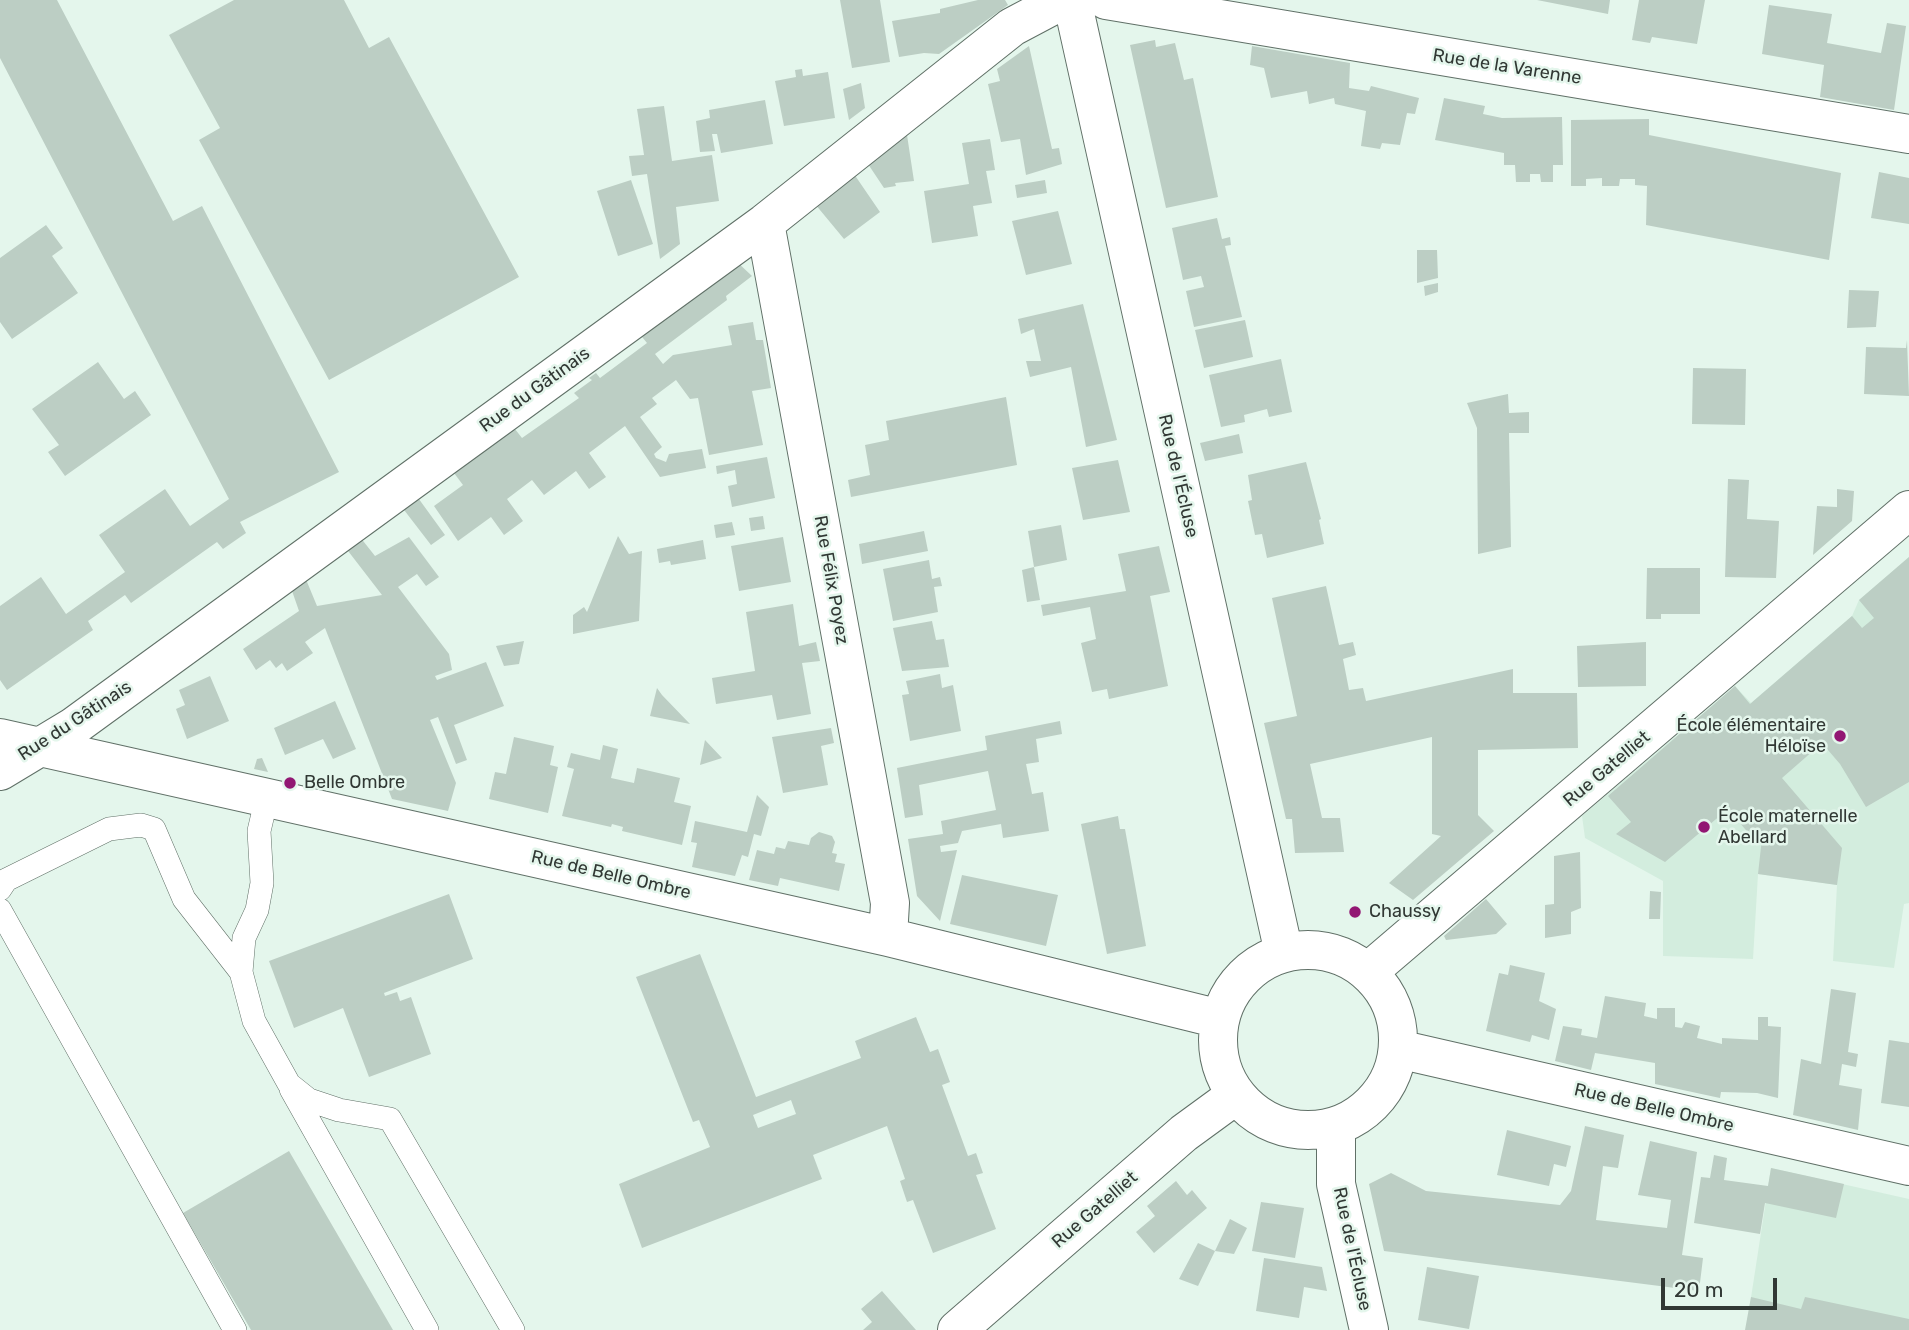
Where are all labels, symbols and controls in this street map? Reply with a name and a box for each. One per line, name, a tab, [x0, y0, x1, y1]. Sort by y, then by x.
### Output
street label: Rue de la Varenne	[1431, 45, 1583, 89]
street label: Rue du Gâtinais	[476, 343, 594, 437]
street label: Rue de l'Écluse	[1153, 412, 1203, 540]
street label: Rue Félix Poyez	[809, 514, 853, 646]
street label: Rue du Gâtinais	[14, 676, 136, 766]
place label: École élémentaire Héloïse	[1677, 715, 1826, 758]
street label: Rue Gatelliet	[1559, 726, 1655, 812]
marker: École élémentaire Héloïse	[1832, 728, 1848, 744]
place label: Belle Ombre	[304, 772, 405, 794]
marker: Belle Ombre	[282, 775, 298, 791]
place label: École maternelle Abellard	[1718, 806, 1858, 848]
marker: École maternelle Abellard	[1696, 819, 1712, 835]
street label: Rue de Belle Ombre	[529, 846, 693, 904]
place label: Chaussy	[1369, 901, 1441, 923]
marker: Chaussy	[1347, 904, 1363, 920]
street label: Rue de Belle Ombre	[1572, 1079, 1736, 1137]
street label: Rue Gatelliet	[1048, 1167, 1142, 1253]
street label: Rue de l'Écluse	[1328, 1185, 1376, 1313]
scale bar	[1664, 1264, 1780, 1308]
text: 20 m	[1674, 1277, 1723, 1302]

